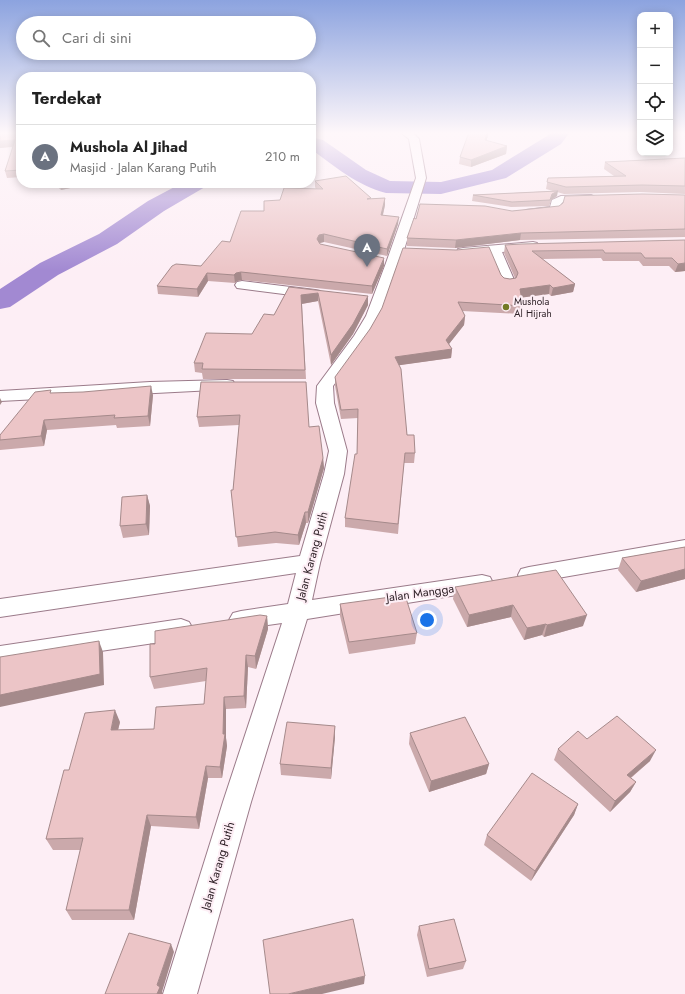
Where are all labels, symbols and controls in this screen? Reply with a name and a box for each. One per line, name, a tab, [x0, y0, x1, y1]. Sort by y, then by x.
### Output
map controls	[637, 12, 673, 156]
button: +	[637, 12, 673, 48]
search box	[16, 16, 316, 60]
icon: search	[30, 27, 52, 49]
text: Cari di sini	[62, 27, 132, 49]
button: −	[637, 48, 673, 84]
button: locate	[637, 84, 673, 120]
text: Terdekat	[32, 86, 101, 110]
button: layers	[637, 120, 673, 156]
text: Mushola Al Jihad	[70, 136, 187, 158]
text: A	[40, 147, 50, 166]
text: 210 m	[265, 147, 300, 166]
text: Masjid · Jalan Karang Putih	[70, 158, 217, 177]
pin: A	[354, 234, 380, 267]
place label: Mushola Al Hijrah	[514, 294, 552, 321]
marker: Mushola Al Hijrah	[501, 302, 511, 312]
street label: Jalan Karang Putih	[291, 510, 332, 604]
street label: Jalan Mangga	[383, 579, 455, 607]
your location	[417, 610, 437, 630]
street label: Jalan Karang Putih	[196, 820, 239, 914]

